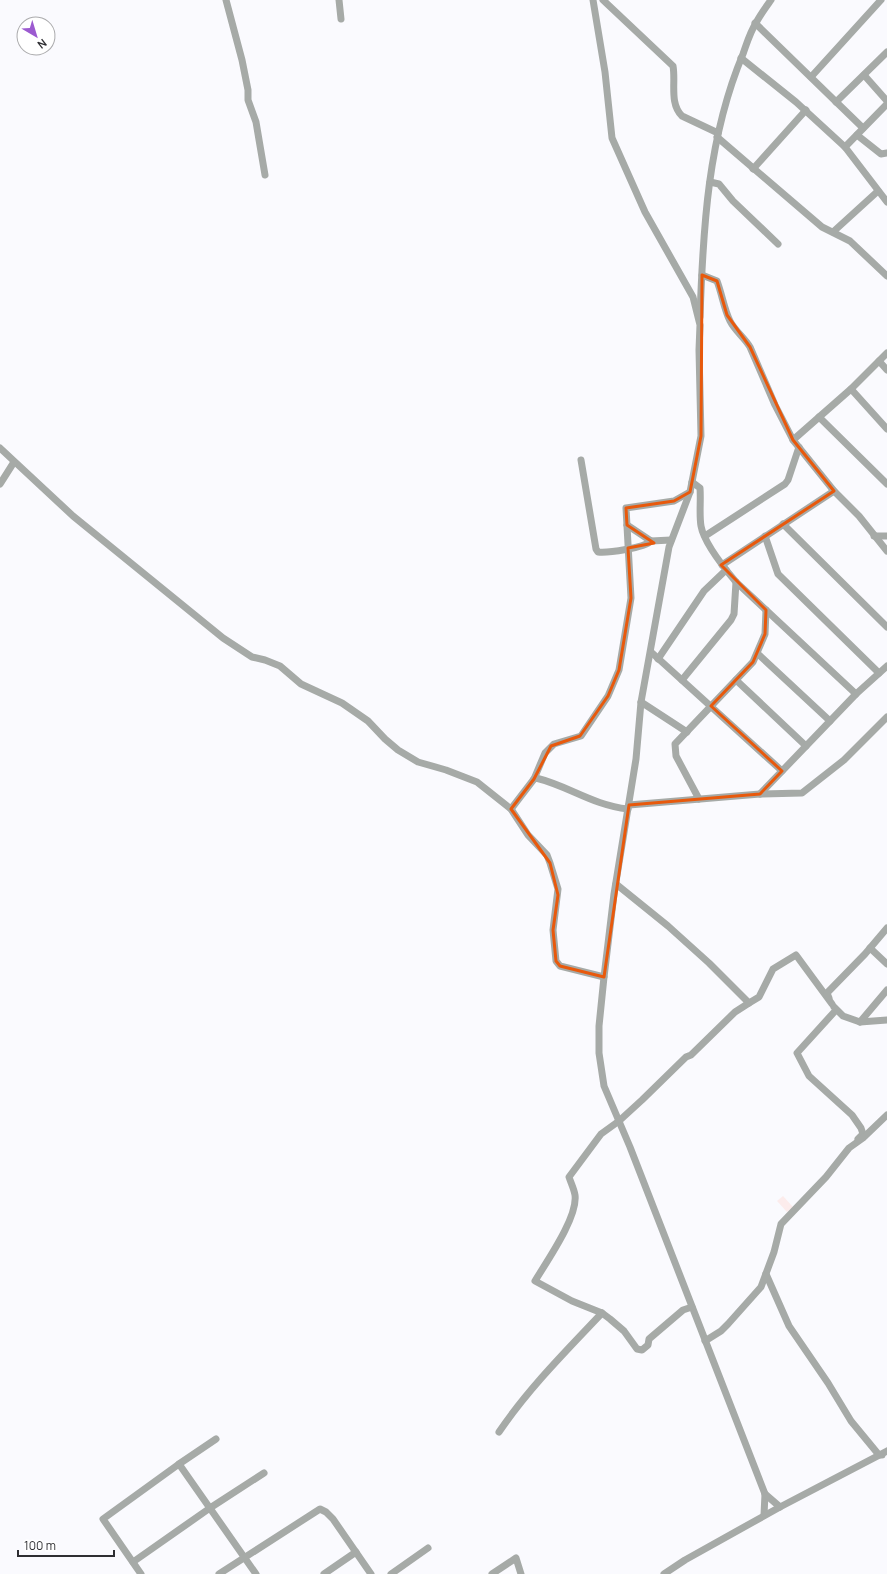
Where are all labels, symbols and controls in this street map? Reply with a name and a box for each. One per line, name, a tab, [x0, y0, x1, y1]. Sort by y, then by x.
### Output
north arrow	[16, 16, 56, 56]
text: N	[35, 36, 50, 53]
scale bar	[18, 1532, 114, 1558]
text: 100 m	[24, 1537, 56, 1554]

